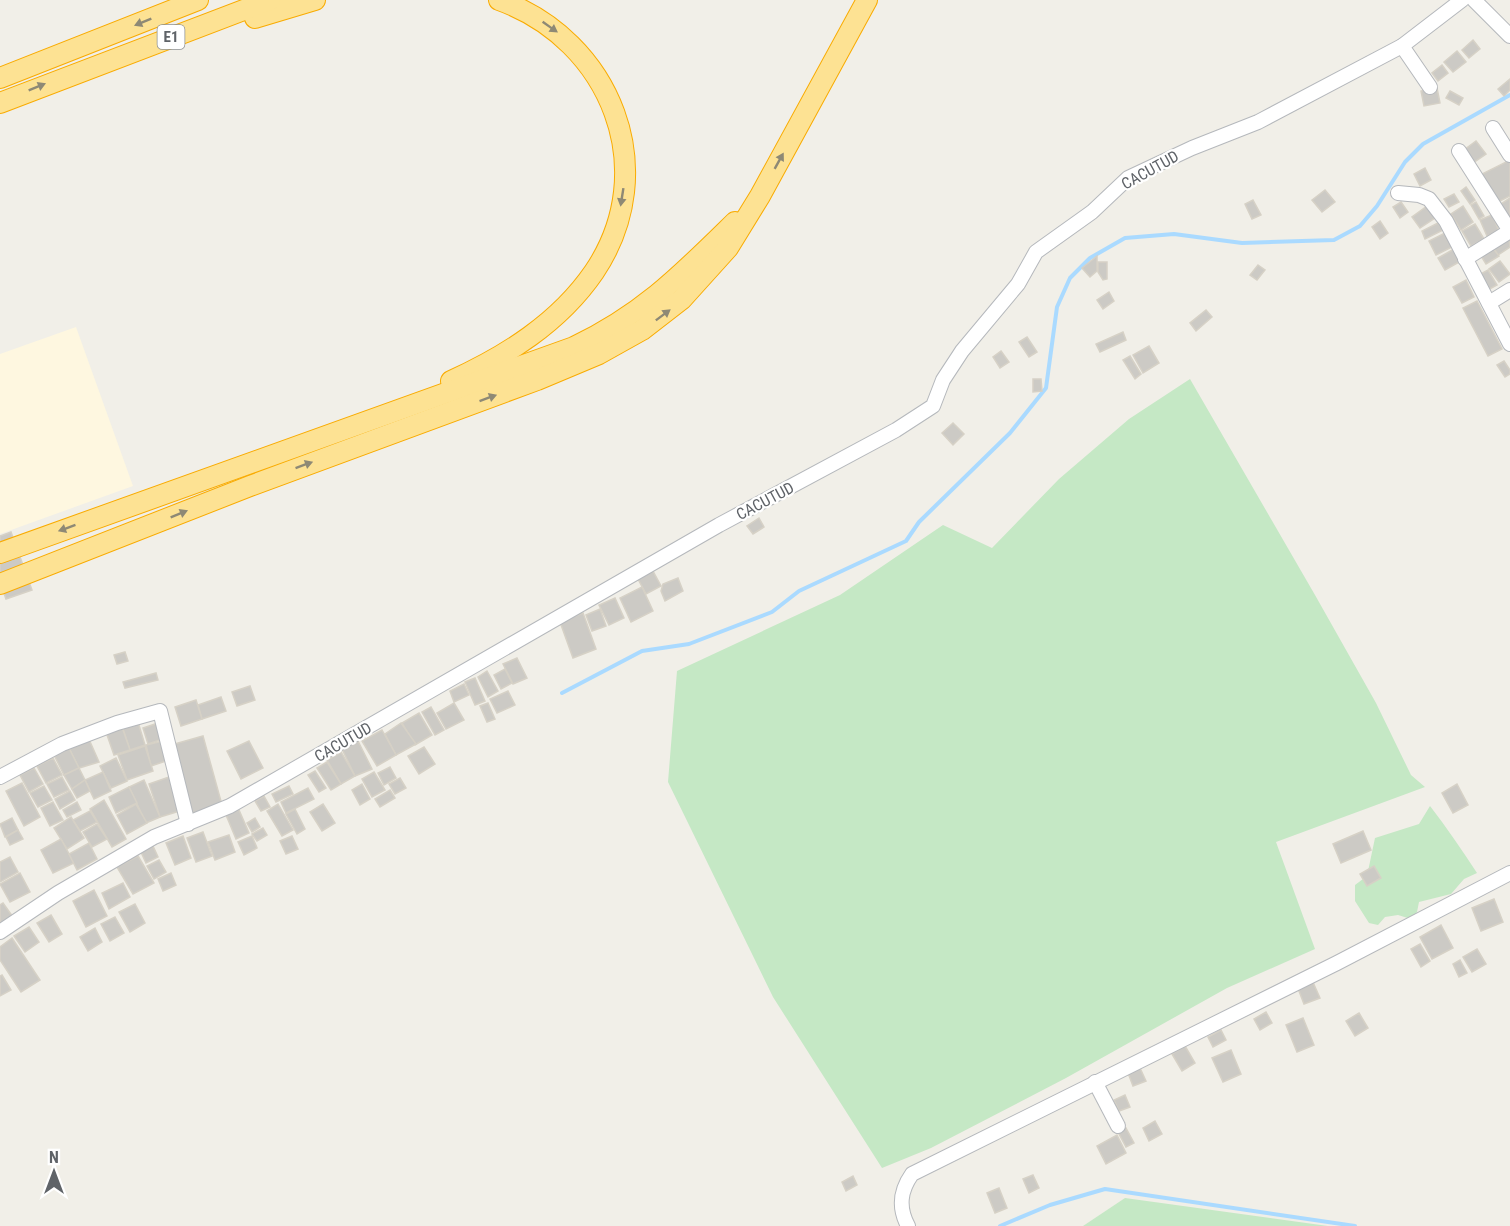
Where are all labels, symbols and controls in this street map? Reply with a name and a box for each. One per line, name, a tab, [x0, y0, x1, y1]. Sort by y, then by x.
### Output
one-way arrow	[134, 17, 152, 27]
one-way arrow	[542, 21, 558, 33]
road number: E1	[158, 25, 184, 49]
one-way arrow	[28, 82, 46, 92]
street label: CACUTUD	[1118, 146, 1182, 194]
one-way arrow	[774, 152, 784, 169]
one-way arrow	[617, 188, 626, 207]
one-way arrow	[655, 309, 670, 321]
one-way arrow	[479, 393, 497, 403]
one-way arrow	[296, 460, 314, 470]
street label: CACUTUD	[733, 478, 797, 524]
one-way arrow	[170, 509, 188, 519]
one-way arrow	[58, 524, 76, 534]
street label: CACUTUD	[311, 718, 375, 766]
north arrow	[24, 1142, 84, 1202]
text: N	[49, 1148, 59, 1167]

